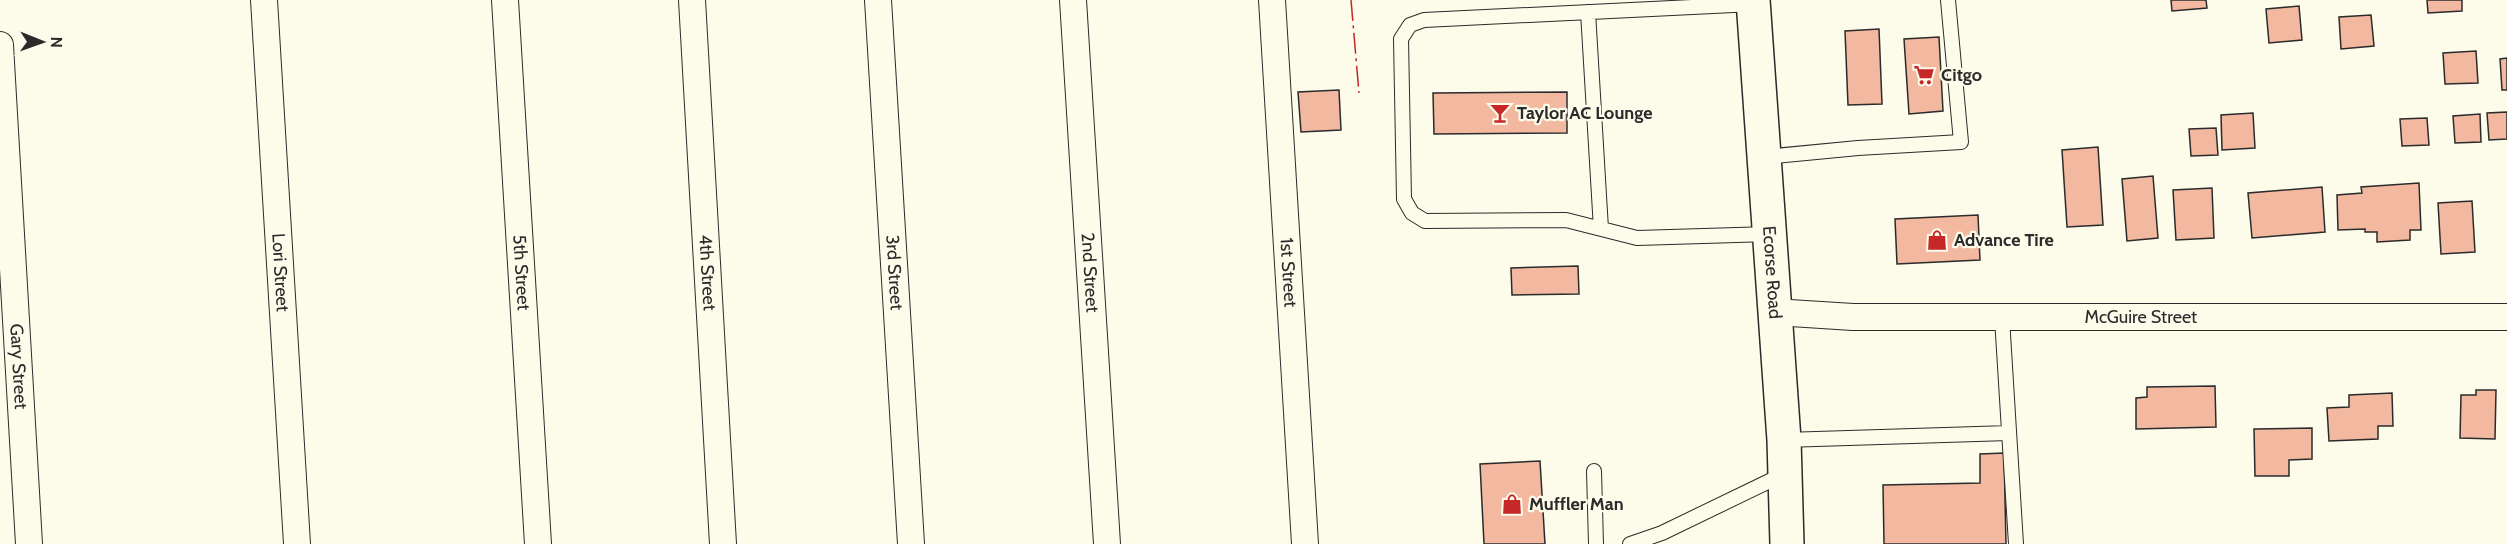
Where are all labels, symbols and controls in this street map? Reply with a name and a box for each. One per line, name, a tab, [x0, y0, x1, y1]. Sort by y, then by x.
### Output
north arrow	[12, 12, 72, 72]
text: N	[47, 36, 66, 48]
supermarket icon: Citgo	[1912, 63, 1936, 87]
place label: Citgo	[1941, 64, 1982, 86]
bar icon: Taylor AC Lounge	[1488, 101, 1512, 125]
place label: Taylor AC Lounge	[1517, 102, 1652, 124]
street label: Ecorse Road	[1758, 225, 1786, 320]
shop icon: Advance Tire	[1925, 228, 1949, 252]
place label: Advance Tire	[1954, 229, 2054, 251]
street label: 2nd Street	[1077, 232, 1103, 313]
street label: Lori Street	[267, 233, 294, 312]
street label: 5th Street	[508, 234, 535, 311]
street label: 4th Street	[694, 234, 721, 311]
street label: 3rd Street	[881, 234, 908, 311]
street label: 1st Street	[1275, 237, 1302, 308]
street label: McGuire Street	[2084, 306, 2197, 328]
street label: Gary Street	[5, 323, 32, 410]
shop icon: Muffler Man	[1500, 492, 1524, 516]
place label: Muffler Man	[1529, 493, 1624, 515]

